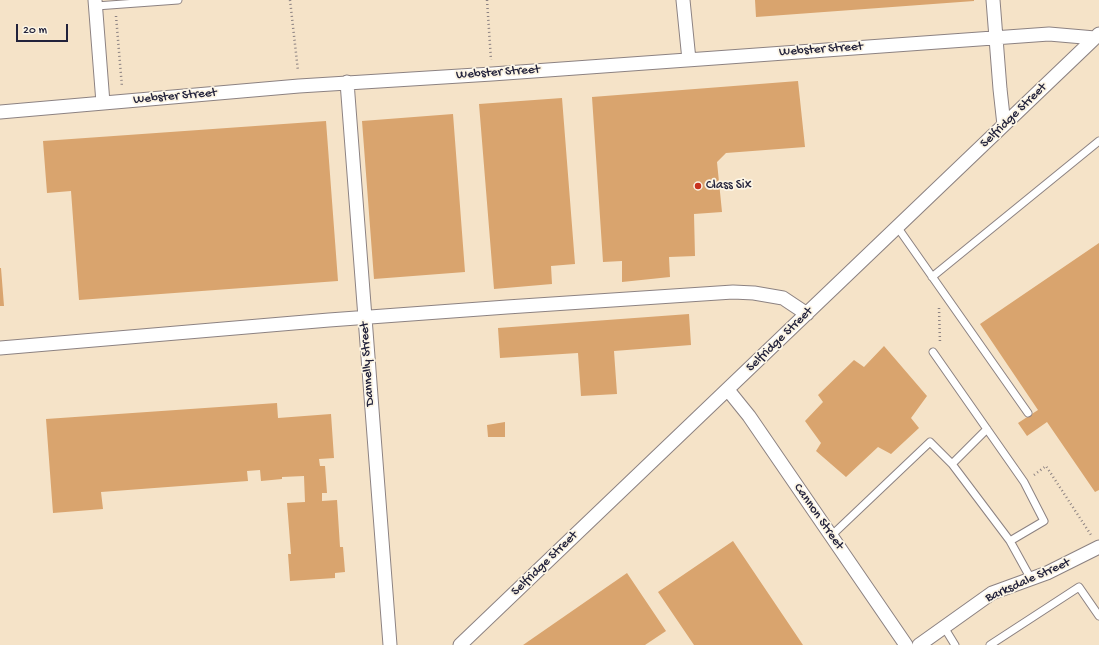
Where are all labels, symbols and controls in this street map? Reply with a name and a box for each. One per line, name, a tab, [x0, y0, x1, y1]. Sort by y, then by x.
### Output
scale bar	[18, 16, 70, 42]
text: 20 m	[23, 24, 47, 38]
street label: Webster Street	[779, 39, 863, 61]
street label: Webster Street	[456, 62, 540, 84]
street label: Selfridge Street	[977, 80, 1051, 152]
street label: Webster Street	[133, 86, 217, 108]
place label: Class Six	[706, 178, 751, 194]
marker: Class Six	[693, 181, 703, 191]
street label: Selfridge Street	[743, 304, 817, 376]
street label: Dannelly Street	[357, 321, 379, 407]
street label: Cannon Street	[789, 481, 847, 553]
street label: Selfridge Street	[508, 528, 582, 600]
street label: Barksdale Street	[983, 555, 1073, 607]

